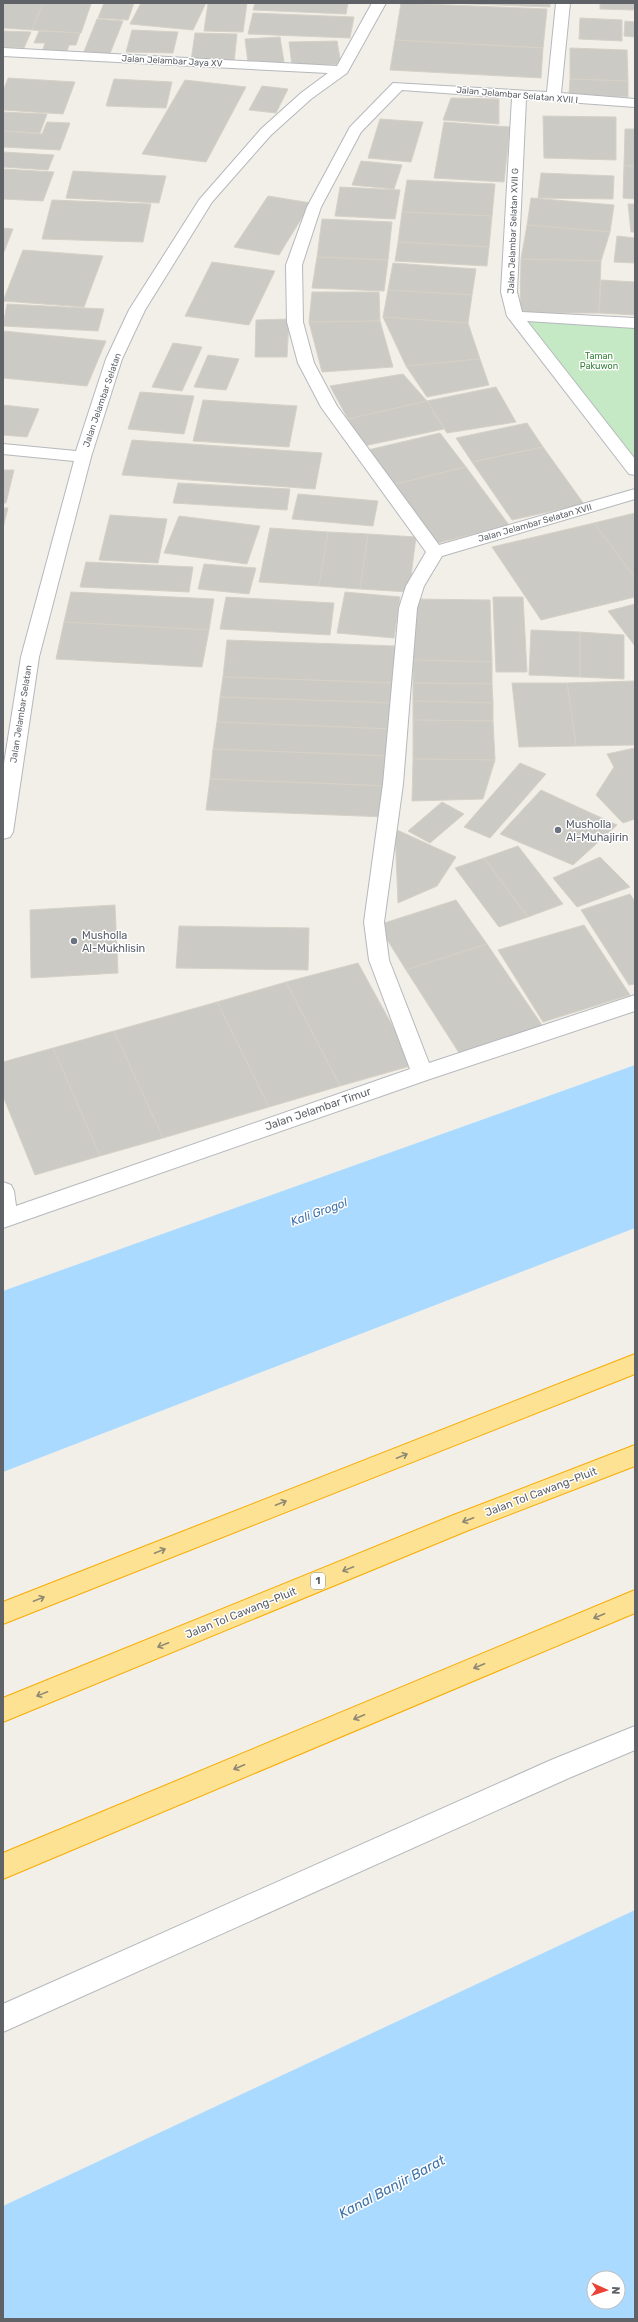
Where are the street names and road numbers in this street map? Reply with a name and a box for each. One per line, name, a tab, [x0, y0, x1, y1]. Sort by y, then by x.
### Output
street label: Jalan Jelambar Jaya XV	[121, 53, 223, 69]
street label: Jalan Jelambar Selatan XVII I	[456, 85, 578, 105]
street label: Jalan Jelambar Selatan XVII G	[506, 168, 520, 294]
street label: Jalan Jelambar Selatan	[81, 352, 123, 448]
street label: Jalan Jelambar Selatan XVII	[477, 502, 593, 544]
street label: Jalan Jelambar Selatan	[8, 664, 34, 764]
street label: Jalan Jelambar Timur	[263, 1084, 374, 1133]
street label: Jalan Tol Cawang–Pluit	[483, 1464, 599, 1519]
road number: 1	[311, 1573, 325, 1589]
street label: Jalan Tol Cawang–Pluit	[184, 1584, 299, 1641]

